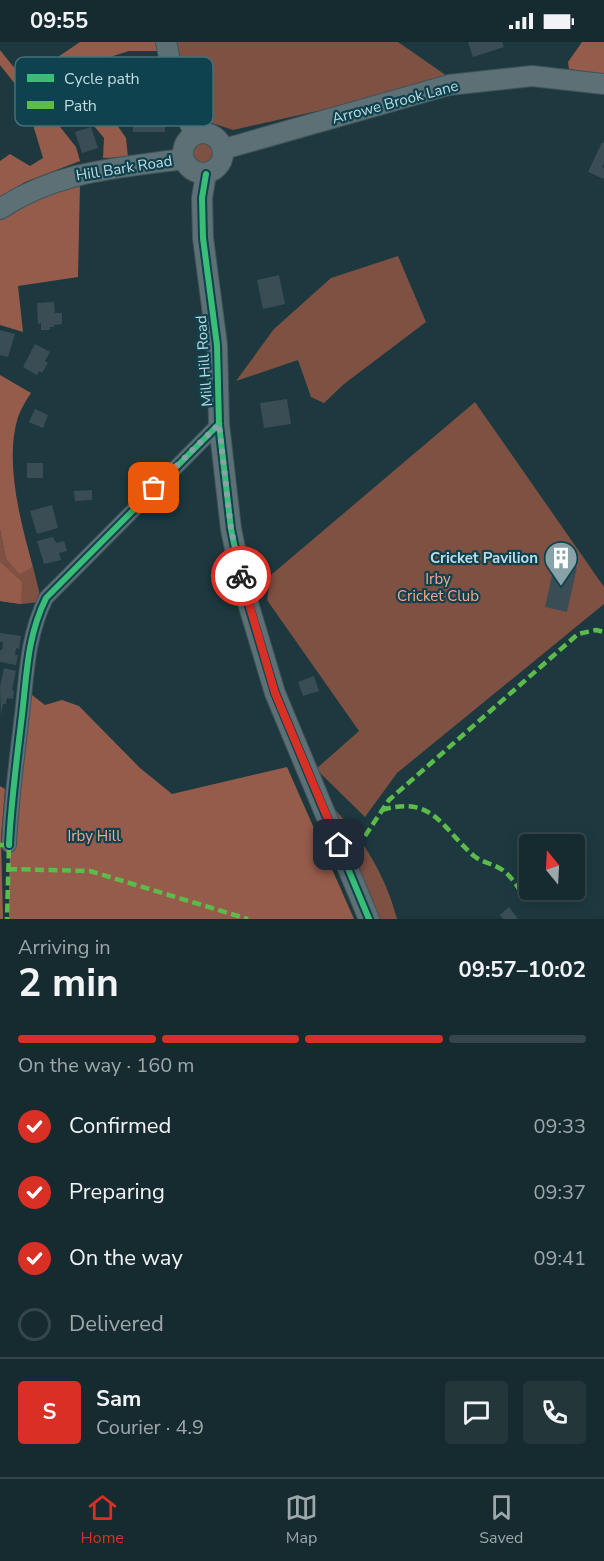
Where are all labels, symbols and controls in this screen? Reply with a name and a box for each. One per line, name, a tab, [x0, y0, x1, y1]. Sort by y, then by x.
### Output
text: 09:55	[30, 6, 88, 36]
legend	[15, 57, 213, 126]
text: Cycle path	[64, 68, 140, 90]
street label: Arrowe Brook Lane	[330, 75, 460, 129]
text: Path	[64, 95, 97, 117]
street label: Hill Bark Road	[74, 151, 174, 185]
street label: Mill Hill Road	[191, 315, 217, 407]
pin	[128, 462, 179, 513]
icon: bag	[137, 471, 170, 504]
building icon: Cricket Pavilion	[543, 540, 579, 587]
courier	[211, 546, 271, 606]
place label: Cricket Pavilion	[430, 548, 538, 568]
icon: bike	[225, 560, 258, 593]
park label: Irby Cricket Club	[397, 569, 479, 606]
pin	[313, 819, 364, 870]
park label: Irby Hill	[67, 826, 121, 846]
icon: home	[322, 828, 355, 861]
north arrow	[519, 834, 585, 900]
map controls	[519, 834, 585, 900]
text: Arriving in	[18, 934, 111, 961]
text: 09:57–10:02	[458, 955, 586, 985]
text: 2 min	[18, 957, 119, 1010]
text: On the way · 160 m	[18, 1052, 194, 1079]
icon: check	[18, 1110, 51, 1143]
text: Confirmed	[69, 1111, 171, 1141]
text: 09:33	[533, 1113, 586, 1140]
icon: check	[18, 1176, 51, 1209]
text: Preparing	[69, 1177, 165, 1207]
text: 09:37	[533, 1179, 586, 1206]
icon: check	[18, 1242, 51, 1275]
text: On the way	[69, 1243, 183, 1273]
text: 09:41	[533, 1245, 586, 1272]
text: Delivered	[69, 1309, 164, 1339]
button: chat	[445, 1381, 508, 1444]
button: phone	[523, 1381, 586, 1444]
text: Sam	[96, 1384, 141, 1414]
text: S	[43, 1397, 56, 1427]
text: Courier · 4.9	[96, 1414, 204, 1441]
tab: Home	[81, 1491, 124, 1549]
tab: Map	[285, 1491, 318, 1549]
tab: Saved	[479, 1491, 523, 1549]

